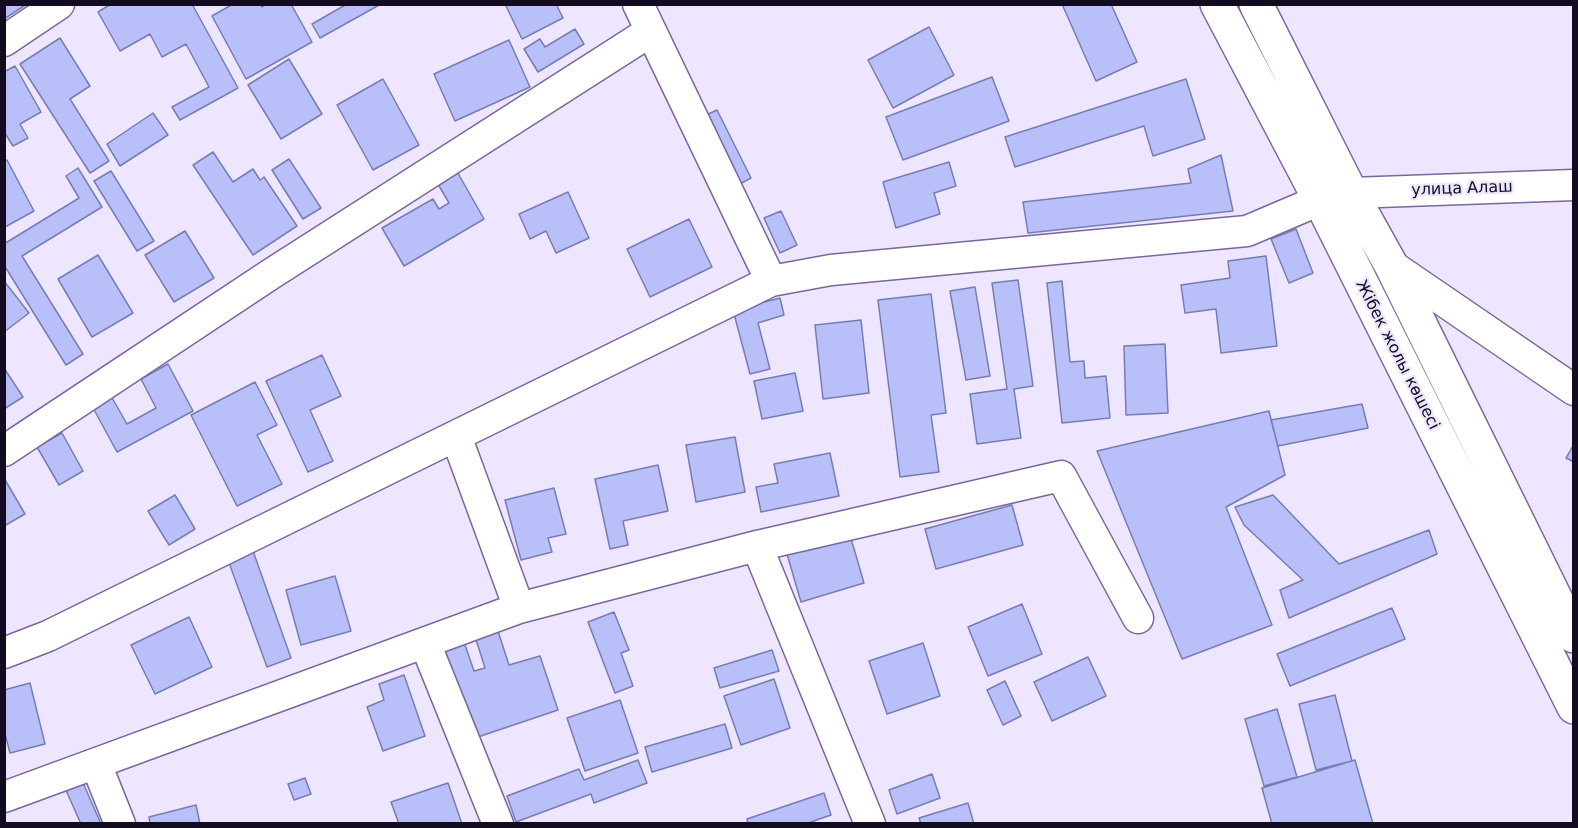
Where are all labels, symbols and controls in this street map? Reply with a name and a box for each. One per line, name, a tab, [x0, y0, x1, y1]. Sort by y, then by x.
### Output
street label: улица Алаш	[1411, 178, 1513, 200]
street label: Жібек жолы көшесі	[1351, 277, 1443, 433]

